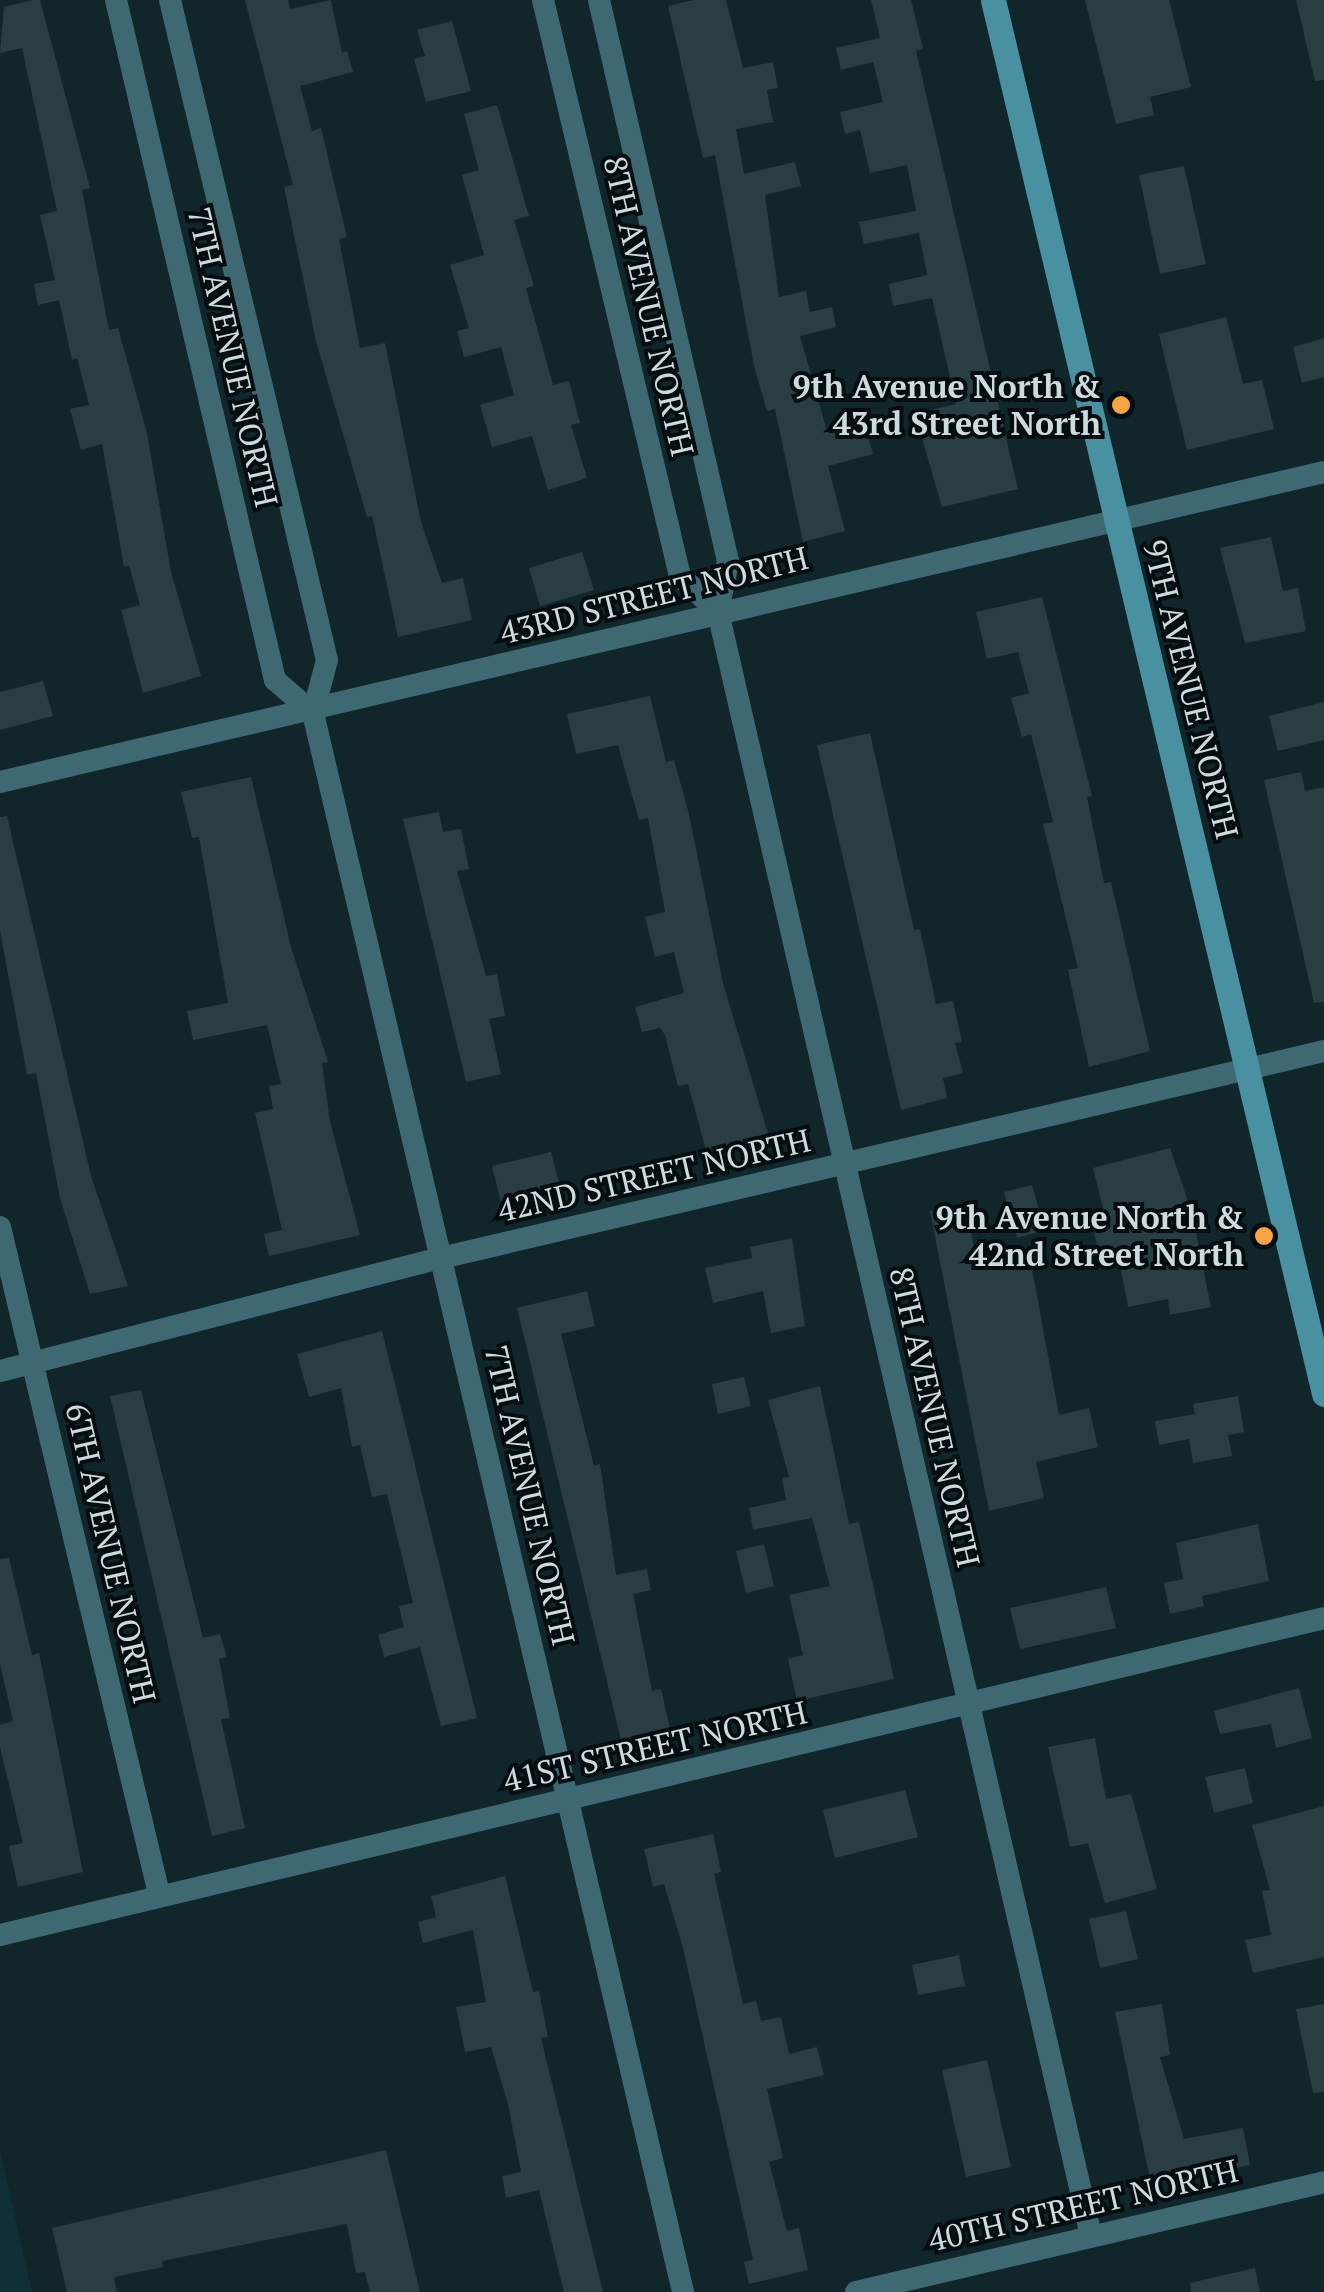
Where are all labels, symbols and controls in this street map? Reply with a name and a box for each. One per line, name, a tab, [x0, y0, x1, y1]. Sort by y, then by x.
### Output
street label: 8TH AVENUE NORTH	[596, 152, 702, 460]
street label: 7TH AVENUE NORTH	[180, 203, 286, 511]
place label: 9th Avenue North & 43rd Street North	[792, 368, 1101, 443]
marker: 9th Avenue North & 43rd Street North	[1110, 394, 1132, 416]
street label: 9TH AVENUE NORTH	[1135, 535, 1247, 843]
street label: 43RD STREET NORTH	[496, 538, 812, 652]
street label: 42ND STREET NORTH	[494, 1120, 814, 1230]
place label: 9th Avenue North & 42nd Street North	[935, 1199, 1244, 1274]
marker: 9th Avenue North & 42nd Street North	[1253, 1225, 1275, 1247]
street label: 8TH AVENUE NORTH	[882, 1263, 988, 1571]
street label: 7TH AVENUE NORTH	[477, 1341, 583, 1649]
street label: 6TH AVENUE NORTH	[58, 1399, 164, 1707]
street label: 41ST STREET NORTH	[500, 1692, 810, 1800]
street label: 40TH STREET NORTH	[925, 2151, 1241, 2259]

